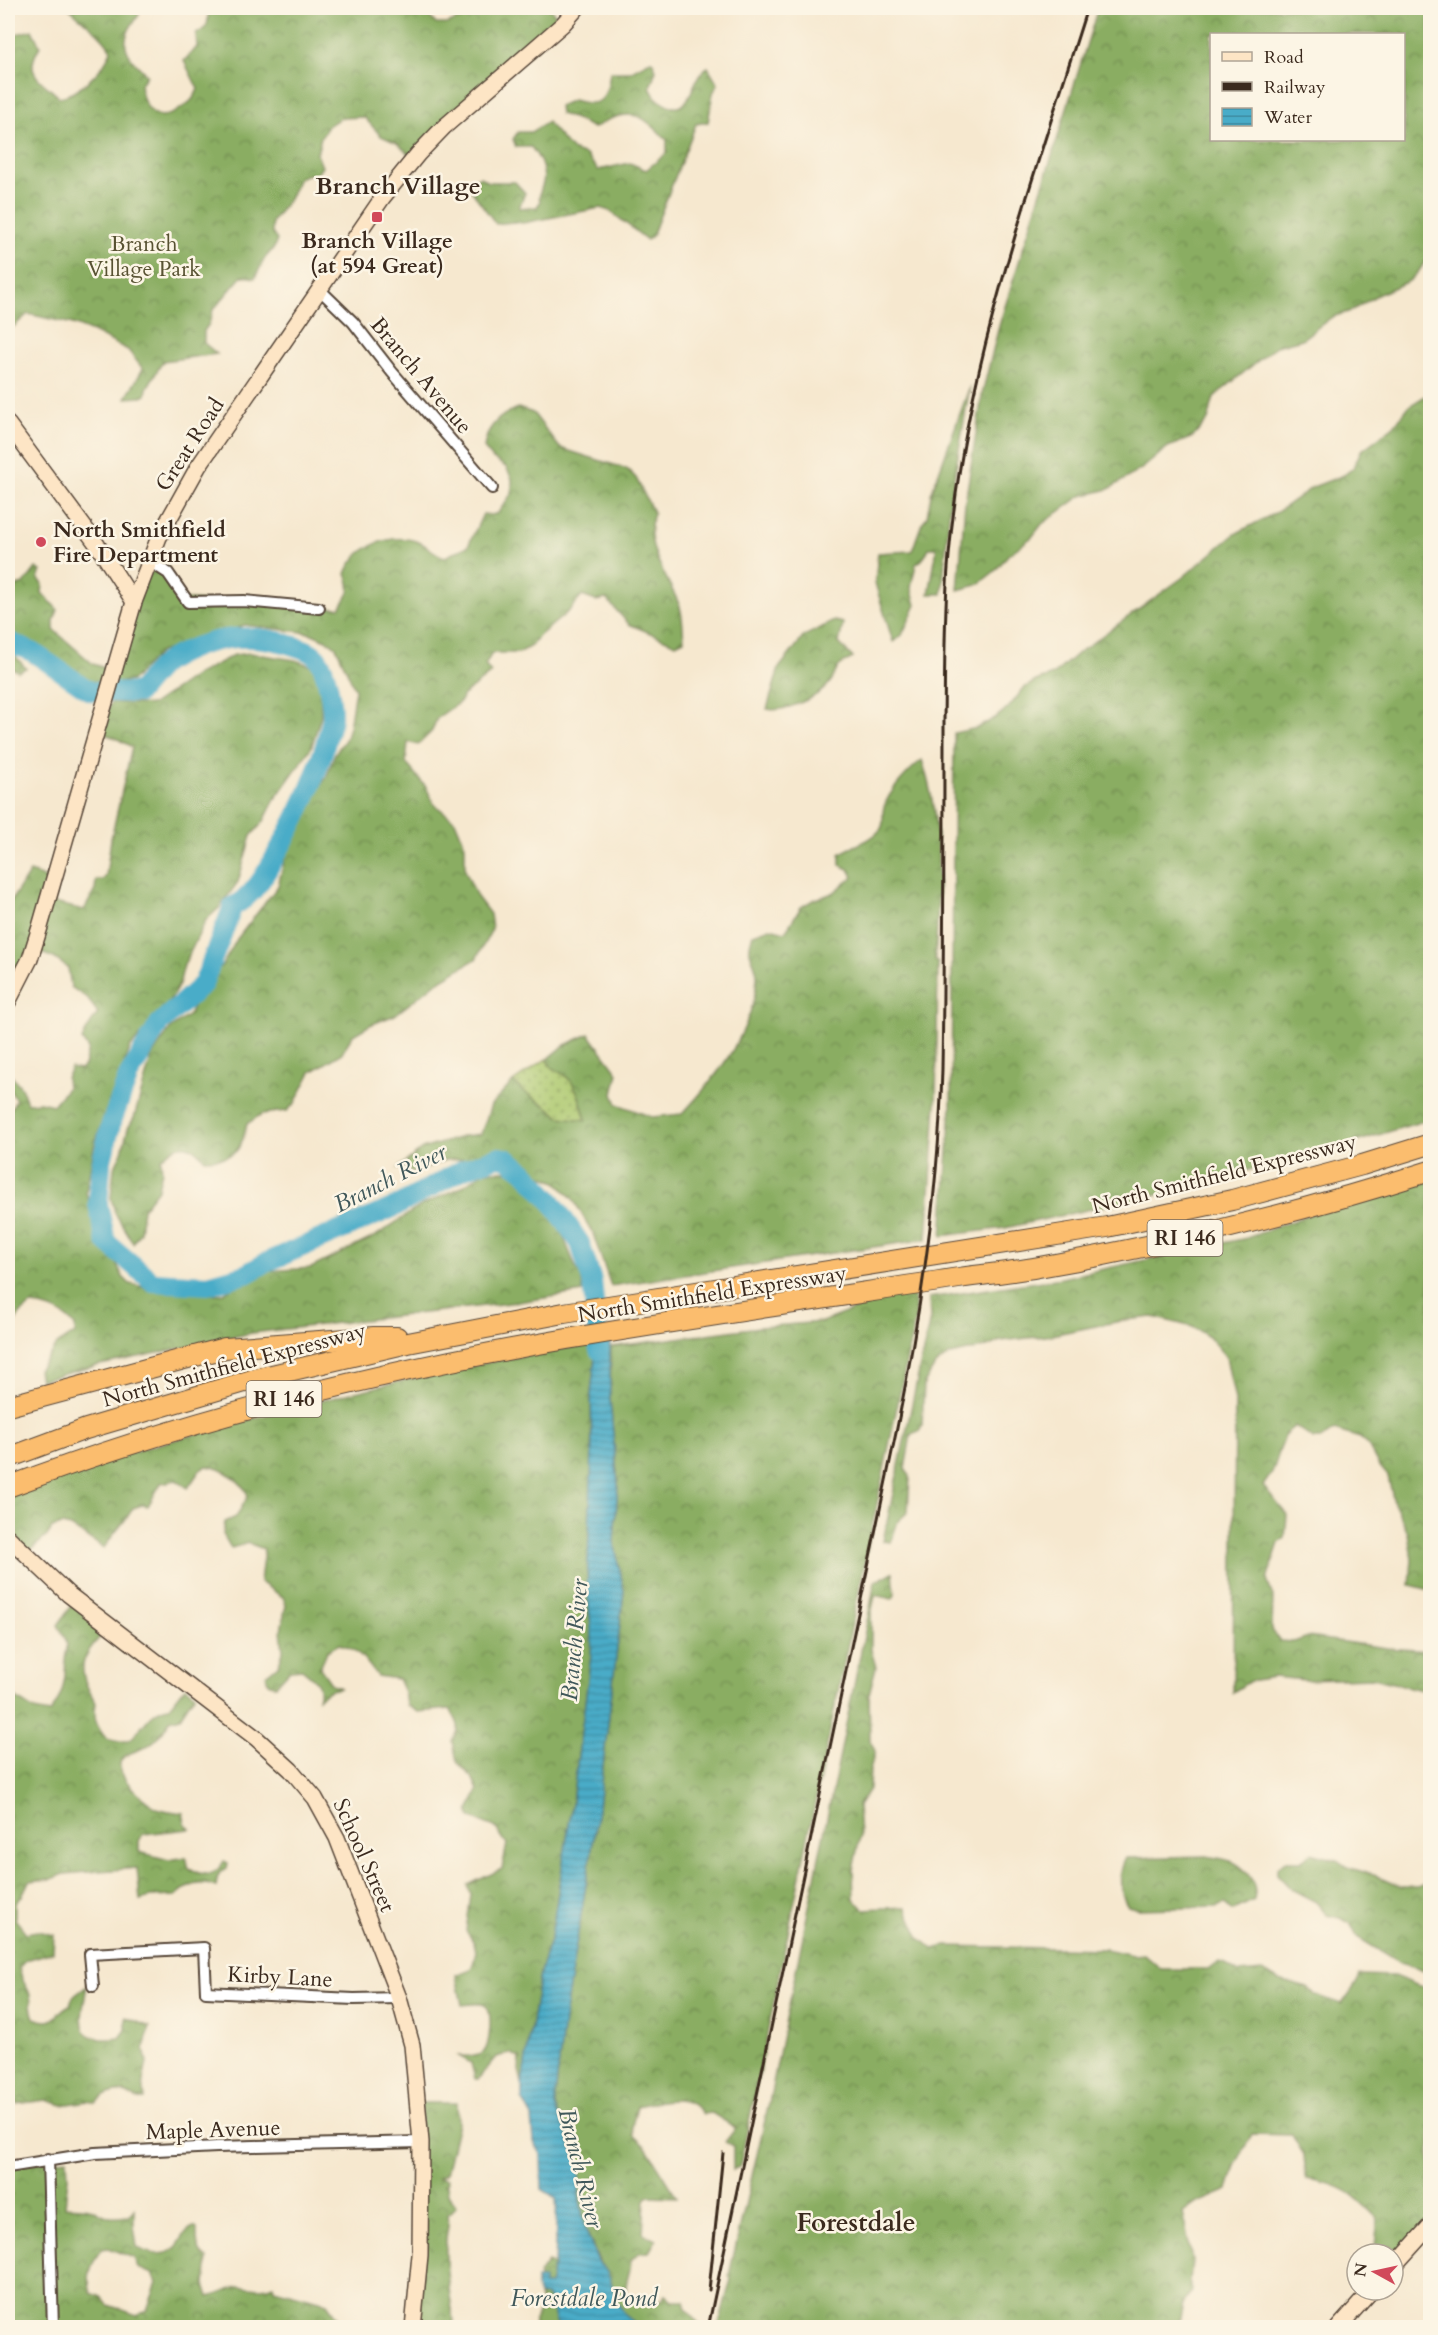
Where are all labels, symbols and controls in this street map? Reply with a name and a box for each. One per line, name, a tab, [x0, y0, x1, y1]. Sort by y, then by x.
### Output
legend	[1210, 33, 1405, 141]
text: Road	[1264, 45, 1304, 70]
text: Railway	[1264, 75, 1326, 100]
text: Water	[1263, 105, 1313, 130]
district label: Branch Village	[315, 170, 481, 203]
marker: Branch Village (at 594 Great)	[370, 210, 384, 224]
place label: Branch Village (at 594 Great)	[301, 226, 453, 281]
park label: Branch Village Park	[87, 229, 201, 284]
street label: Branch Avenue	[363, 311, 479, 441]
street label: Great Road	[148, 392, 231, 497]
place label: North Smithfield Fire Department	[53, 515, 226, 570]
marker: North Smithfield Fire Department	[34, 535, 48, 549]
street label: North Smithfield Expressway	[1089, 1126, 1360, 1221]
water label: Branch River	[328, 1135, 453, 1221]
road number: RI 146	[1148, 1220, 1222, 1256]
street label: North Smithfield Expressway	[576, 1258, 849, 1330]
street label: North Smithfield Expressway	[99, 1315, 370, 1415]
road number: RI 146	[246, 1381, 322, 1417]
water label: Branch River	[553, 1576, 596, 1703]
street label: School Street	[326, 1794, 402, 1917]
street label: Kirby Lane	[227, 1959, 333, 1995]
water label: Branch River	[550, 2105, 612, 2233]
street label: Maple Avenue	[145, 2113, 281, 2147]
district label: Forestdale	[796, 2205, 916, 2240]
north arrow	[1345, 2242, 1405, 2302]
text: N	[1349, 2262, 1373, 2278]
water label: Forestdale Pond	[510, 2282, 659, 2315]

